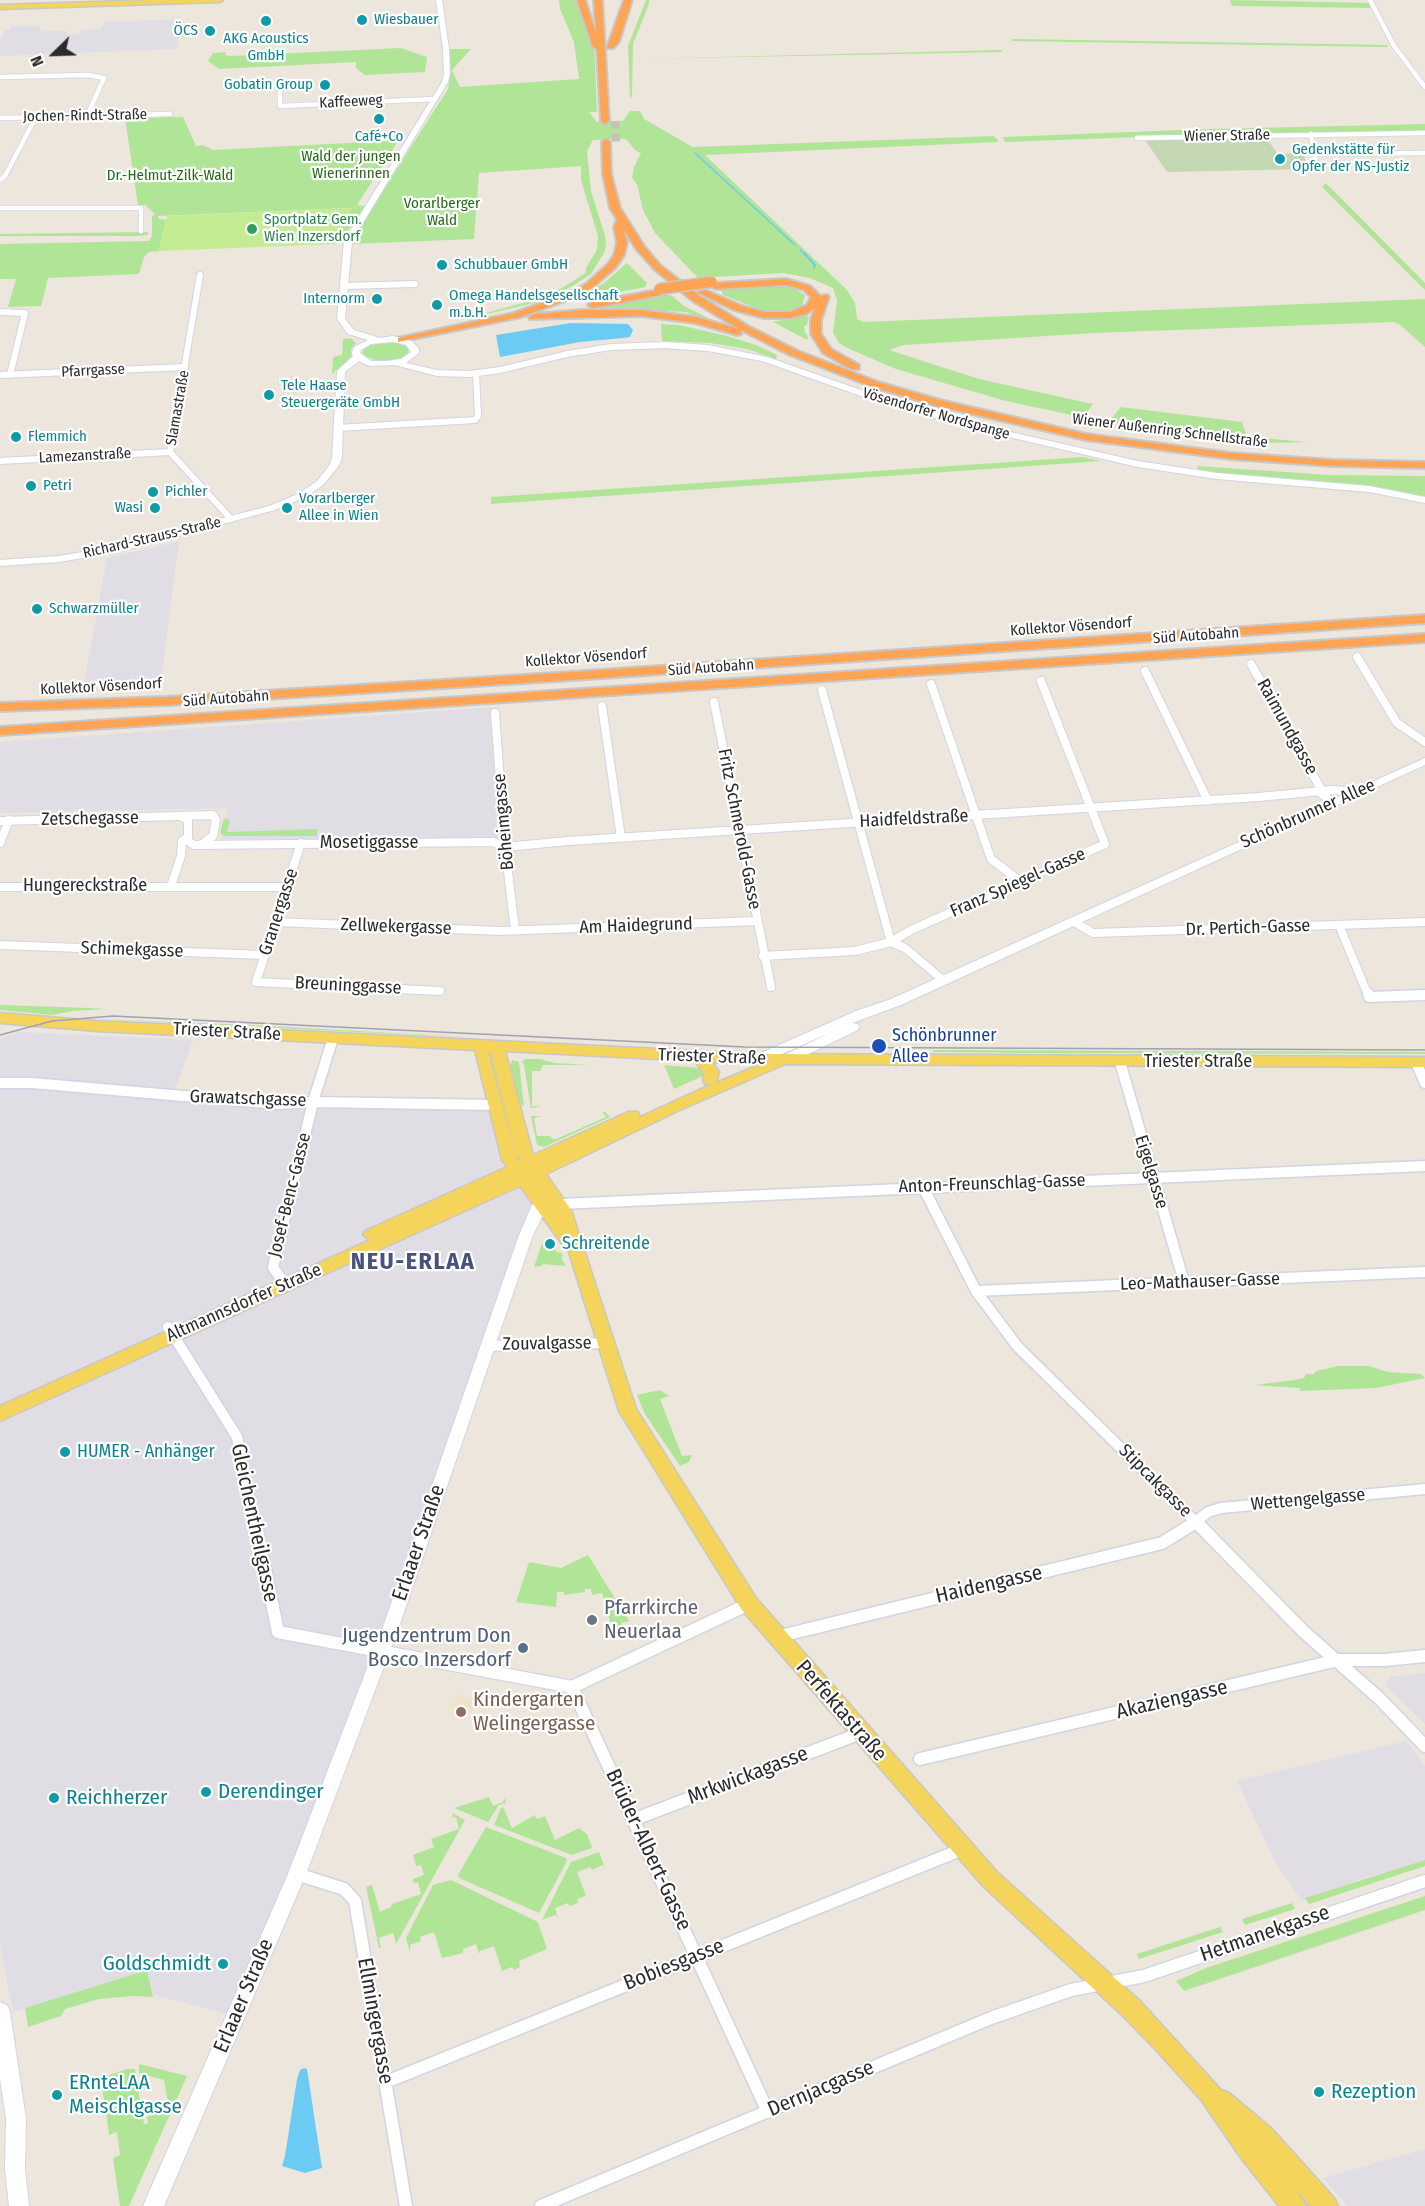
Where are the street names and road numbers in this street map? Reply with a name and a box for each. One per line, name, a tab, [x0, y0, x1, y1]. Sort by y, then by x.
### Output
street label: Kaffeeweg	[319, 91, 383, 113]
street label: Jochen-Rindt-Straße	[23, 106, 147, 126]
street label: Wiener Straße	[1184, 126, 1270, 146]
street label: Pfarrgasse	[61, 360, 125, 382]
street label: Slamastraße	[163, 369, 193, 447]
street label: Vösendorfer Nordspange	[860, 384, 1012, 444]
street label: Wiener Außenring Schnellstraße	[1071, 410, 1269, 452]
street label: Lamezanstraße	[38, 445, 132, 467]
street label: Richard-Strauss-Straße	[81, 513, 223, 563]
street label: Kollektor Vösendorf	[1010, 614, 1132, 640]
street label: Süd Autobahn	[1152, 624, 1240, 648]
street label: Kollektor Vösendorf	[525, 645, 647, 671]
street label: Süd Autobahn	[667, 656, 755, 680]
street label: Kollektor Vösendorf	[40, 675, 162, 699]
street label: Raimundgasse	[1252, 675, 1322, 779]
street label: Süd Autobahn	[182, 687, 270, 711]
street label: Fritz Schmerold-Gasse	[713, 747, 765, 911]
street label: Böheimgasse	[489, 773, 519, 871]
street label: Schönbrunner Allee	[1237, 775, 1379, 853]
street label: Haidfeldstraße	[859, 805, 969, 833]
street label: Zetschegasse	[41, 807, 139, 831]
street label: Mosetiggasse	[320, 832, 418, 854]
street label: Franz Spiegel-Gasse	[947, 843, 1089, 923]
street label: Granergasse	[255, 866, 303, 958]
street label: Hungereckstraße	[23, 875, 147, 897]
street label: Am Haidegrund	[579, 913, 693, 939]
street label: Zellwekergasse	[340, 914, 452, 940]
street label: Dr. Pertich-Gasse	[1185, 915, 1311, 941]
street label: Schimekgasse	[80, 937, 184, 963]
street label: Breuninggasse	[294, 972, 402, 1000]
street label: Triester Straße	[172, 1018, 282, 1046]
street label: Triester Straße	[658, 1044, 766, 1070]
street label: Triester Straße	[1144, 1051, 1252, 1073]
street label: Grawatschgasse	[189, 1086, 307, 1112]
street label: Josef-Benc-Gasse	[264, 1130, 316, 1260]
street label: Eigelgasse	[1130, 1133, 1172, 1211]
street label: Anton-Freunschlag-Gasse	[898, 1170, 1086, 1198]
street label: Altmannsdorfer Straße	[163, 1259, 325, 1347]
street label: Leo-Mathauser-Gasse	[1120, 1268, 1280, 1296]
street label: Zouvalgasse	[502, 1332, 592, 1356]
street label: Stipcakgasse	[1114, 1440, 1196, 1522]
street label: Gleichentheilgasse	[225, 1441, 283, 1605]
street label: Erlaaer Straße	[387, 1482, 451, 1604]
street label: Wettengelgasse	[1250, 1484, 1366, 1516]
street label: Haidengasse	[933, 1560, 1045, 1610]
street label: Perfektastraße	[790, 1655, 892, 1767]
street label: Akaziengasse	[1114, 1675, 1230, 1725]
street label: Mrkwickagasse	[684, 1741, 812, 1811]
street label: Brüder-Albert-Gasse	[600, 1765, 696, 1935]
street label: Hetmanekgasse	[1197, 1900, 1333, 1968]
street label: Bobiesgasse	[620, 1933, 728, 1997]
street label: Erlaaer Straße	[209, 1935, 279, 2057]
street label: Ellmingergasse	[351, 1956, 399, 2086]
street label: Dernjacgasse	[764, 2055, 878, 2123]

